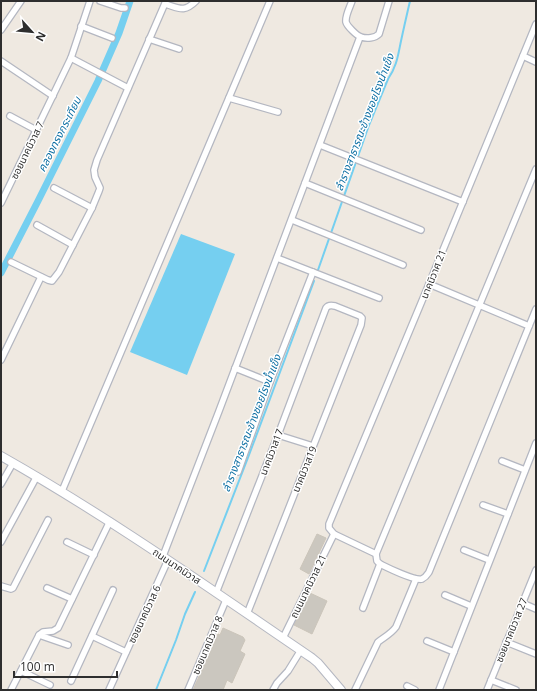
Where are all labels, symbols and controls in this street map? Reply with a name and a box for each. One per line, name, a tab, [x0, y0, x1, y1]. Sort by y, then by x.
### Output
north arrow	[12, 12, 52, 52]
text: N	[33, 29, 50, 44]
water label: ลำรางสาธารณะข้างซอยโรงน้ำแข็ง	[331, 50, 398, 193]
water label: คลองทรงกระเทียม	[34, 93, 85, 174]
street label: ซอยนาคนิวาส 7	[7, 118, 47, 181]
street label: นาคนิวาศ 21	[417, 247, 449, 301]
water label: ลำรางสาธารณะข้างซอยโรงน้ำแข็ง	[218, 351, 285, 494]
street label: นาคนิวาส17	[256, 427, 286, 477]
street label: นาคนิวาส19	[288, 444, 320, 494]
street label: ถนนนาคนิวาส	[150, 545, 204, 587]
street label: ถนนนาคนิวาส 21	[286, 552, 330, 620]
street label: ซอยนาคนิวาส 6	[124, 582, 164, 645]
street label: ซอยนาคนิวาส 27	[492, 595, 530, 664]
street label: ซอยนาคนิวาส 8	[188, 613, 226, 677]
scale bar	[14, 653, 117, 679]
text: 100 m	[20, 658, 55, 675]

